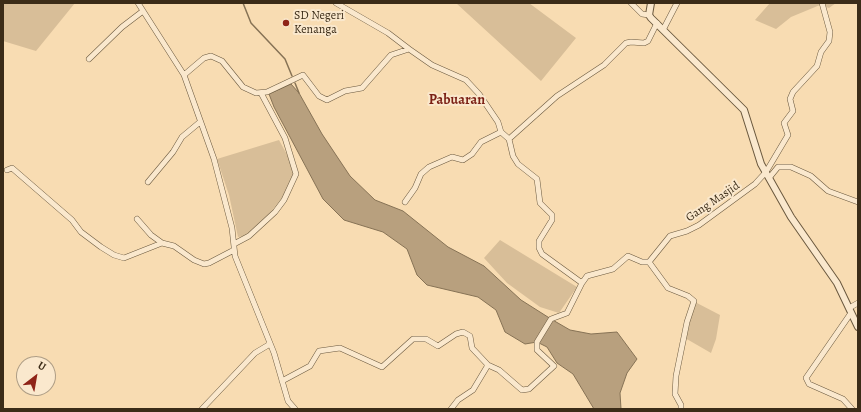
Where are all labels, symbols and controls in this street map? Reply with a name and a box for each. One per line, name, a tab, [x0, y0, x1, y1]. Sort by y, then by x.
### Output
place label: SD Negeri Kenanga	[294, 9, 344, 37]
marker: SD Negeri Kenanga	[281, 18, 291, 28]
district label: Pabuaran	[429, 93, 485, 109]
street label: Gang Masjid	[683, 179, 743, 225]
north arrow	[16, 356, 56, 396]
text: U	[35, 358, 49, 374]

